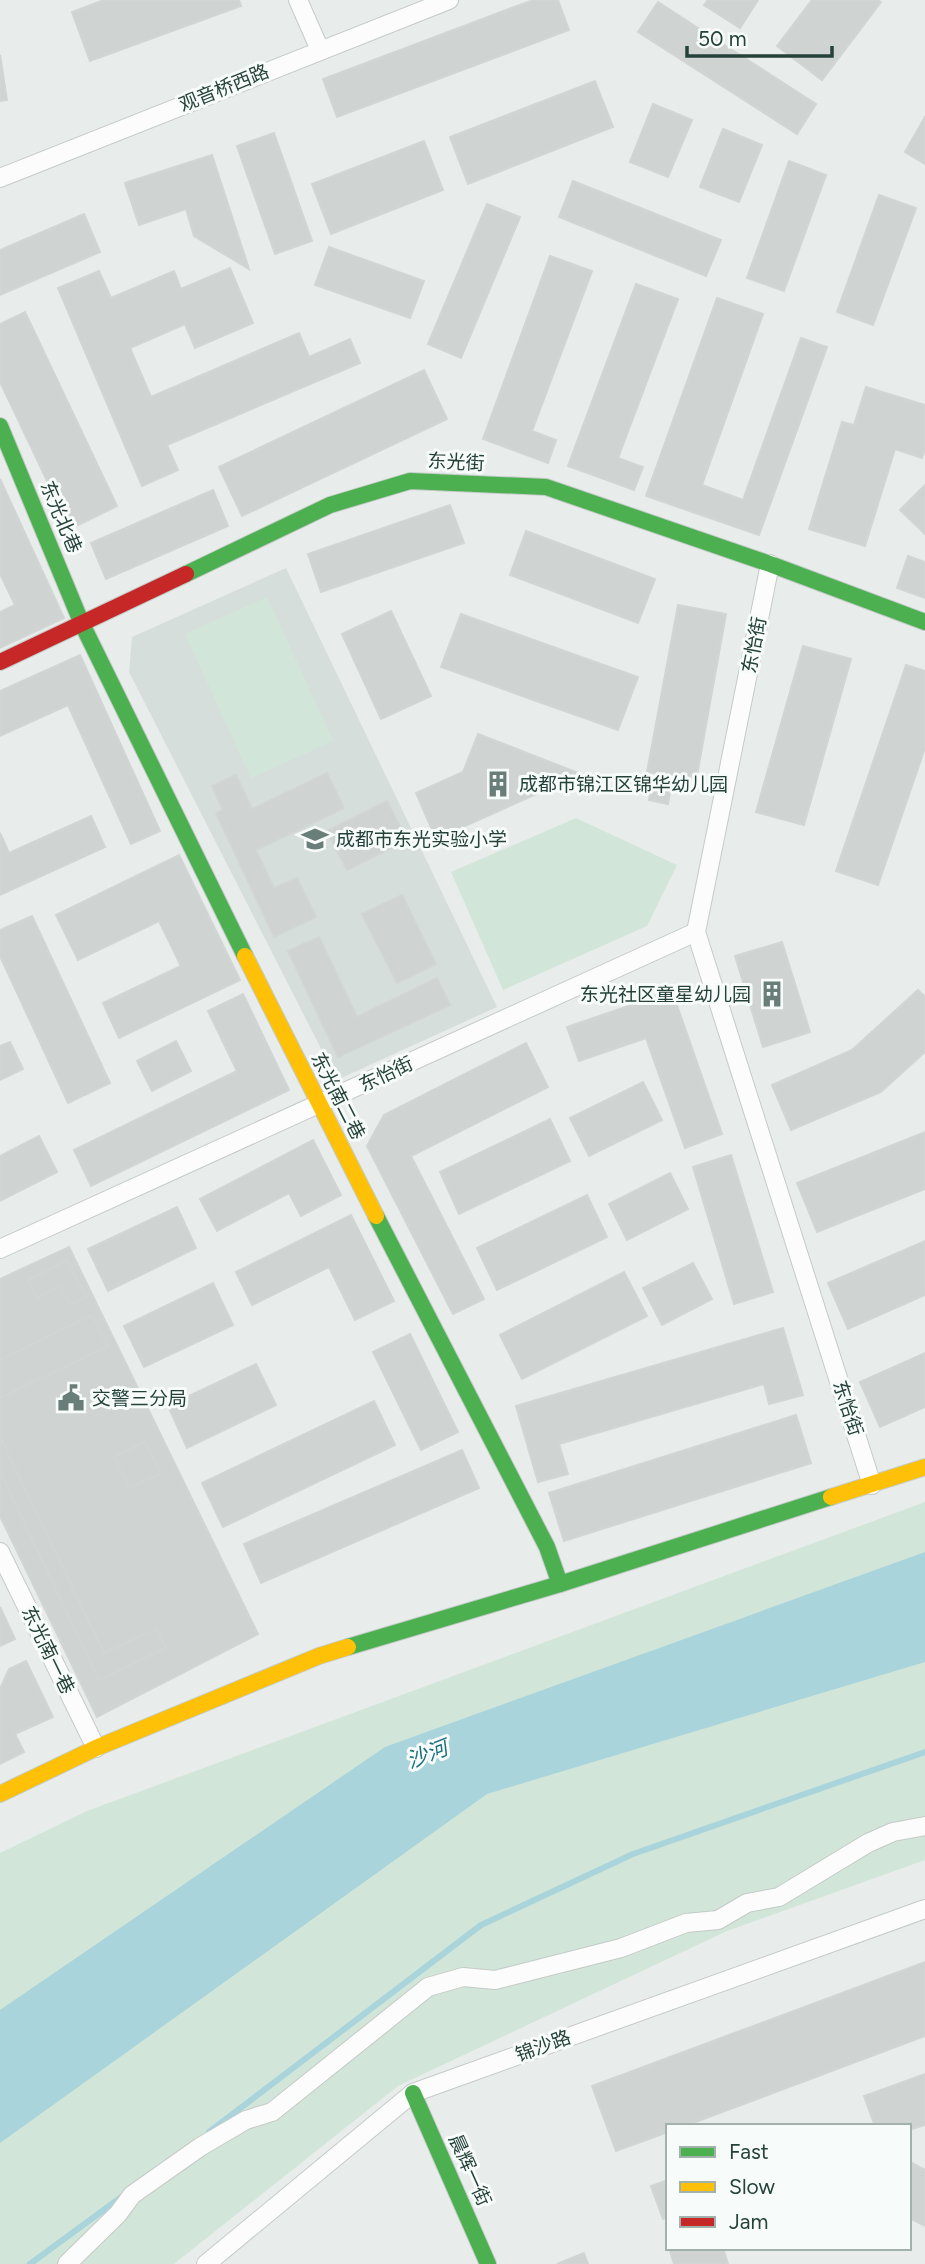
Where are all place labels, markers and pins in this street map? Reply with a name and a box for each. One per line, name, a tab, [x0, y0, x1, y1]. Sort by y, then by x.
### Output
building icon: 成都市锦江区锦华幼儿园	[483, 769, 513, 799]
place label: 成都市锦江区锦华幼儿园	[519, 773, 728, 796]
school or university icon: 成都市东光实验小学	[300, 824, 330, 854]
place label: 成都市东光实验小学	[336, 828, 507, 851]
building icon: 东光社区童星幼儿园	[757, 979, 787, 1009]
place label: 东光社区童星幼儿园	[580, 983, 751, 1006]
public building icon: 交警三分局	[56, 1383, 86, 1413]
place label: 交警三分局	[92, 1387, 187, 1410]

